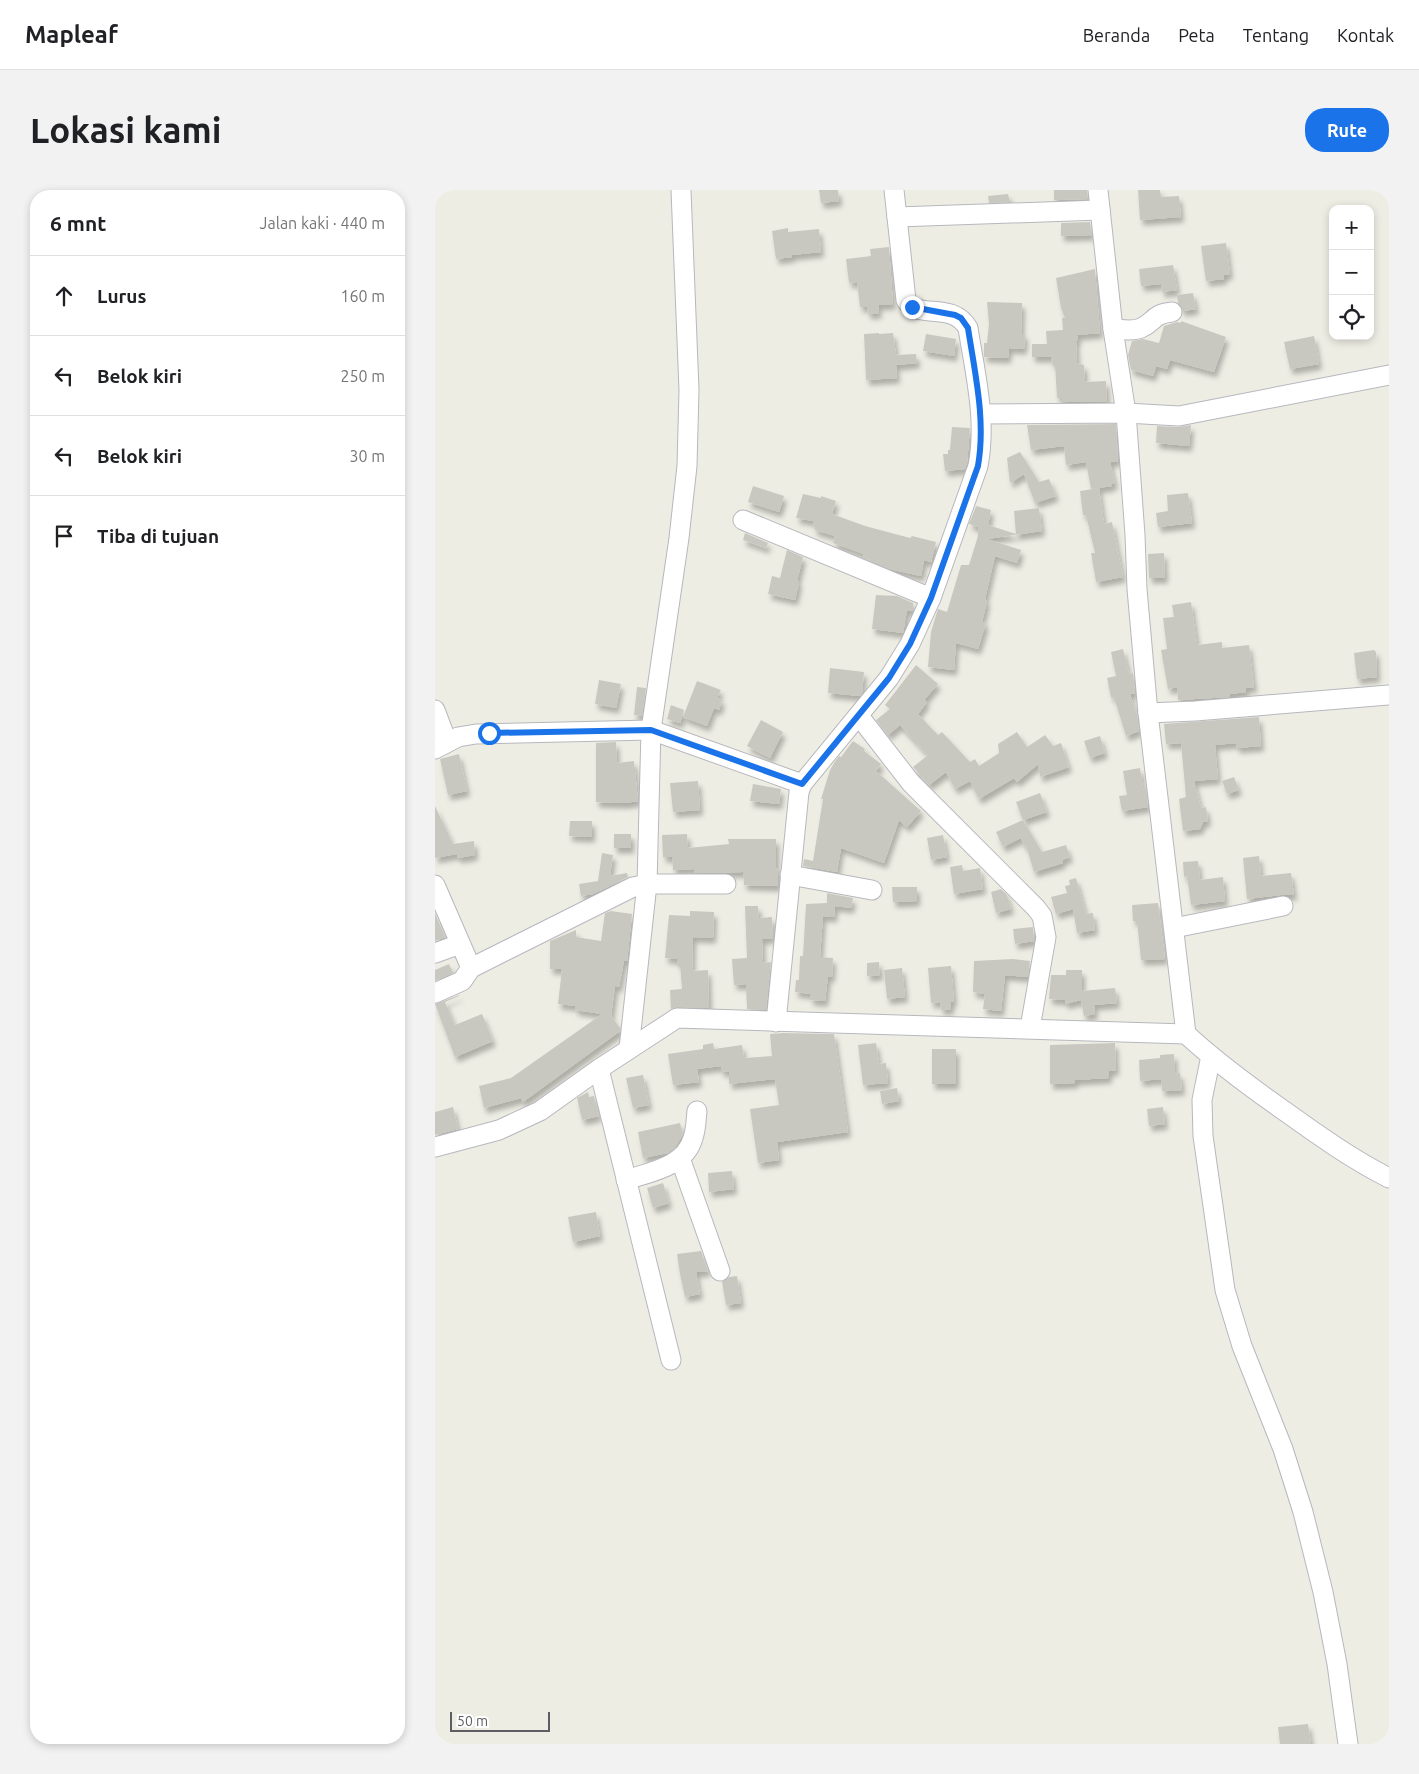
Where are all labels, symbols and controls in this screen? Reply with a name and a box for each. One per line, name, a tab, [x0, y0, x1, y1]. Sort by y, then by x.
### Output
text: Mapleaf	[25, 21, 118, 48]
text: Beranda	[1083, 25, 1150, 45]
text: Peta	[1178, 25, 1215, 45]
text: Tentang	[1243, 25, 1309, 45]
text: Kontak	[1337, 25, 1394, 45]
button: Rute	[1305, 108, 1389, 152]
text: Lokasi kami	[30, 110, 222, 150]
map controls	[1329, 205, 1374, 340]
button: +	[1329, 205, 1374, 250]
text: 6 mnt	[50, 211, 106, 235]
text: Jalan kaki · 440 m	[260, 214, 385, 232]
button: −	[1329, 250, 1374, 295]
icon: ahead	[50, 282, 78, 310]
text: Lurus	[97, 285, 146, 307]
text: 160 m	[340, 287, 385, 305]
button: locate	[1329, 295, 1374, 340]
route end	[901, 296, 924, 319]
icon: left	[50, 362, 78, 390]
text: Belok kiri	[97, 365, 182, 387]
text: 250 m	[340, 367, 385, 385]
icon: left	[50, 442, 78, 470]
text: Belok kiri	[97, 445, 182, 467]
text: 30 m	[349, 447, 385, 465]
icon: arrive	[50, 522, 78, 550]
text: Tiba di tujuan	[97, 525, 219, 547]
route start	[478, 722, 501, 745]
scale bar	[450, 1709, 550, 1732]
text: 50 m	[457, 1713, 488, 1729]

